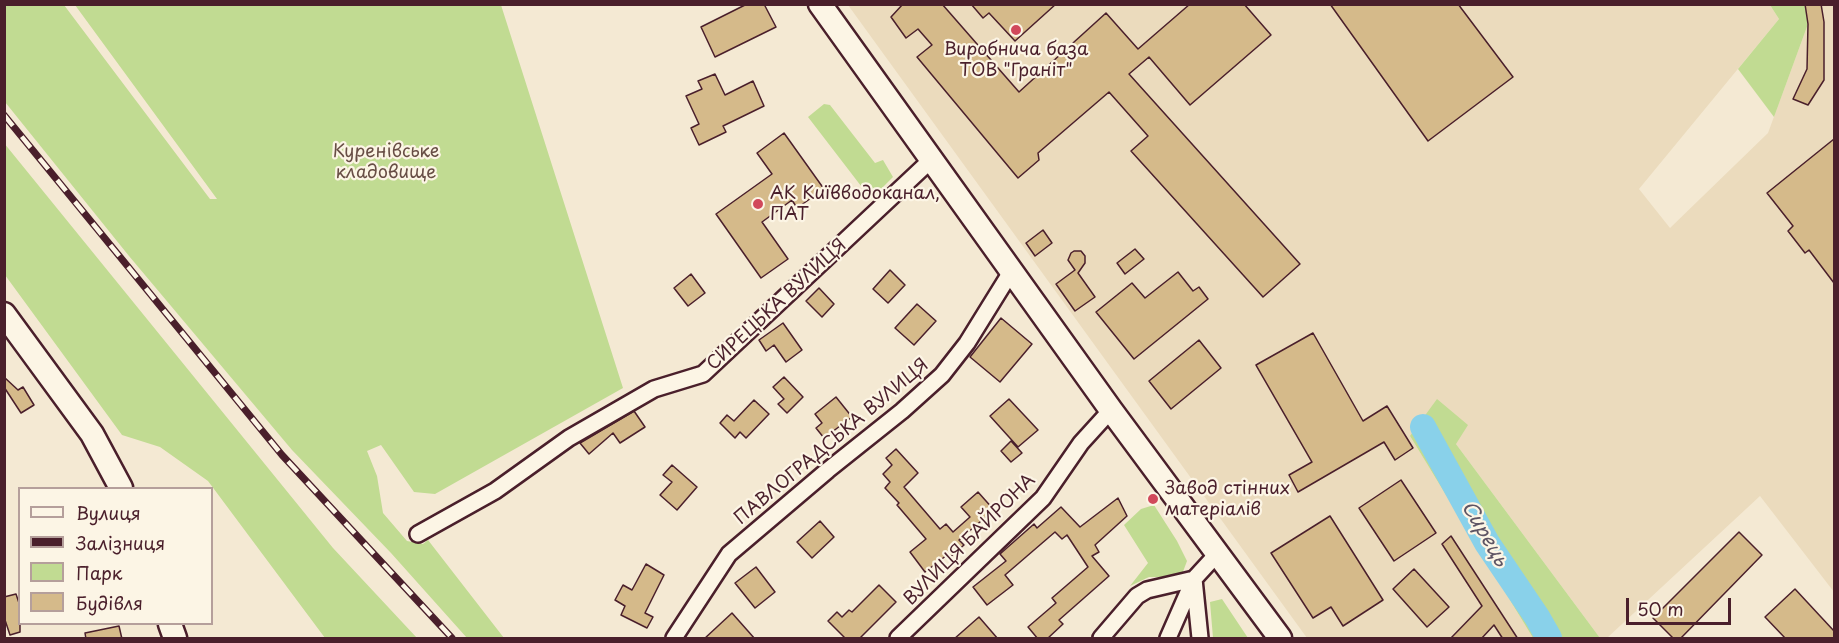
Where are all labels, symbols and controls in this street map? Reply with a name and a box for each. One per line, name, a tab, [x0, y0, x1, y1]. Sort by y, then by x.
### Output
marker: Виробнича база ТОВ "Граніт"	[1009, 23, 1023, 37]
place label: Виробнича база ТОВ "Граніт"	[944, 39, 1088, 82]
park label: Куренівське кладовище	[333, 141, 439, 184]
place label: АК Київводоканал, ПАТ	[770, 183, 940, 226]
marker: АК Київводоканал, ПАТ	[751, 197, 765, 211]
street label: СИРЕЦЬКА ВУЛИЦЯ	[703, 235, 851, 375]
street label: ПАВЛОГРАДСЬКА ВУЛИЦЯ	[731, 355, 933, 529]
street label: ВУЛИЦЯ БАЙРОНА	[900, 470, 1040, 610]
place label: Завод стінних матеріалів	[1165, 478, 1290, 520]
legend	[18, 487, 213, 625]
marker: Завод стінних матеріалів	[1146, 492, 1160, 506]
water label: Сирець	[1456, 497, 1512, 571]
text: Вулиця	[76, 499, 141, 526]
text: Залізниця	[76, 529, 165, 556]
text: Парк	[76, 559, 122, 586]
scale bar	[1629, 586, 1734, 624]
text: Будівля	[76, 589, 143, 616]
text: 50 m	[1637, 595, 1684, 622]

